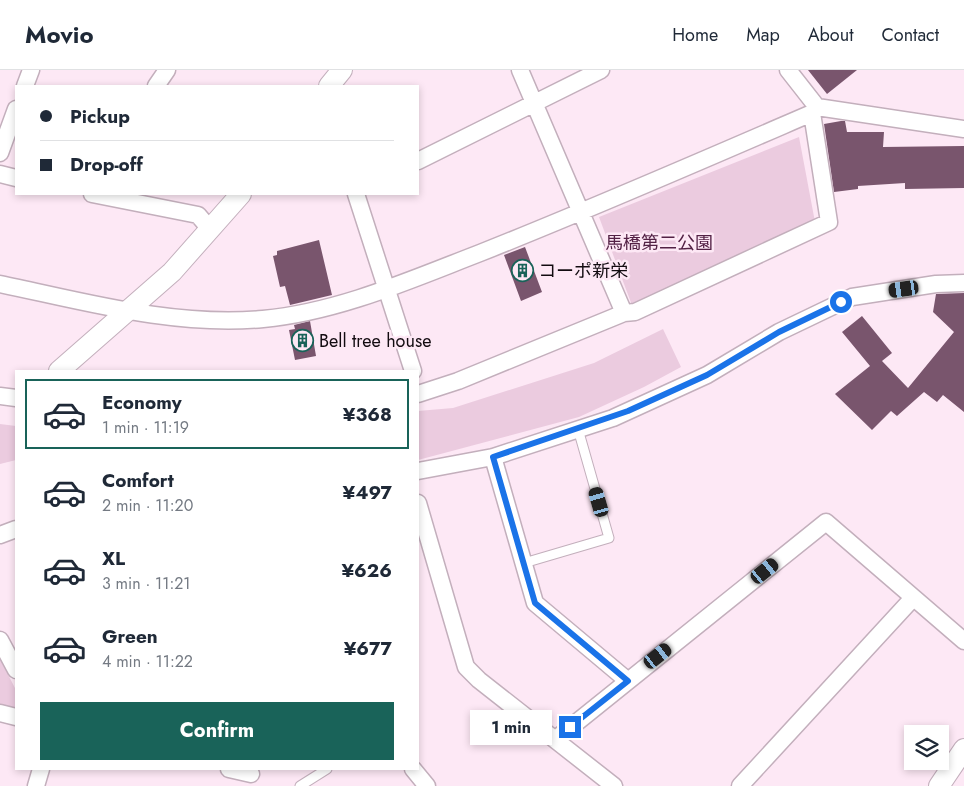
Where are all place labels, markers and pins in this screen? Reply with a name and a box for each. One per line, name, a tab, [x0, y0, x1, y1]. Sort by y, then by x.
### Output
place label: コーポ新栄	[538, 258, 628, 284]
building icon: コーポ新栄	[510, 259, 534, 283]
place label: Bell tree house	[319, 328, 431, 354]
building icon: Bell tree house	[291, 329, 315, 353]

